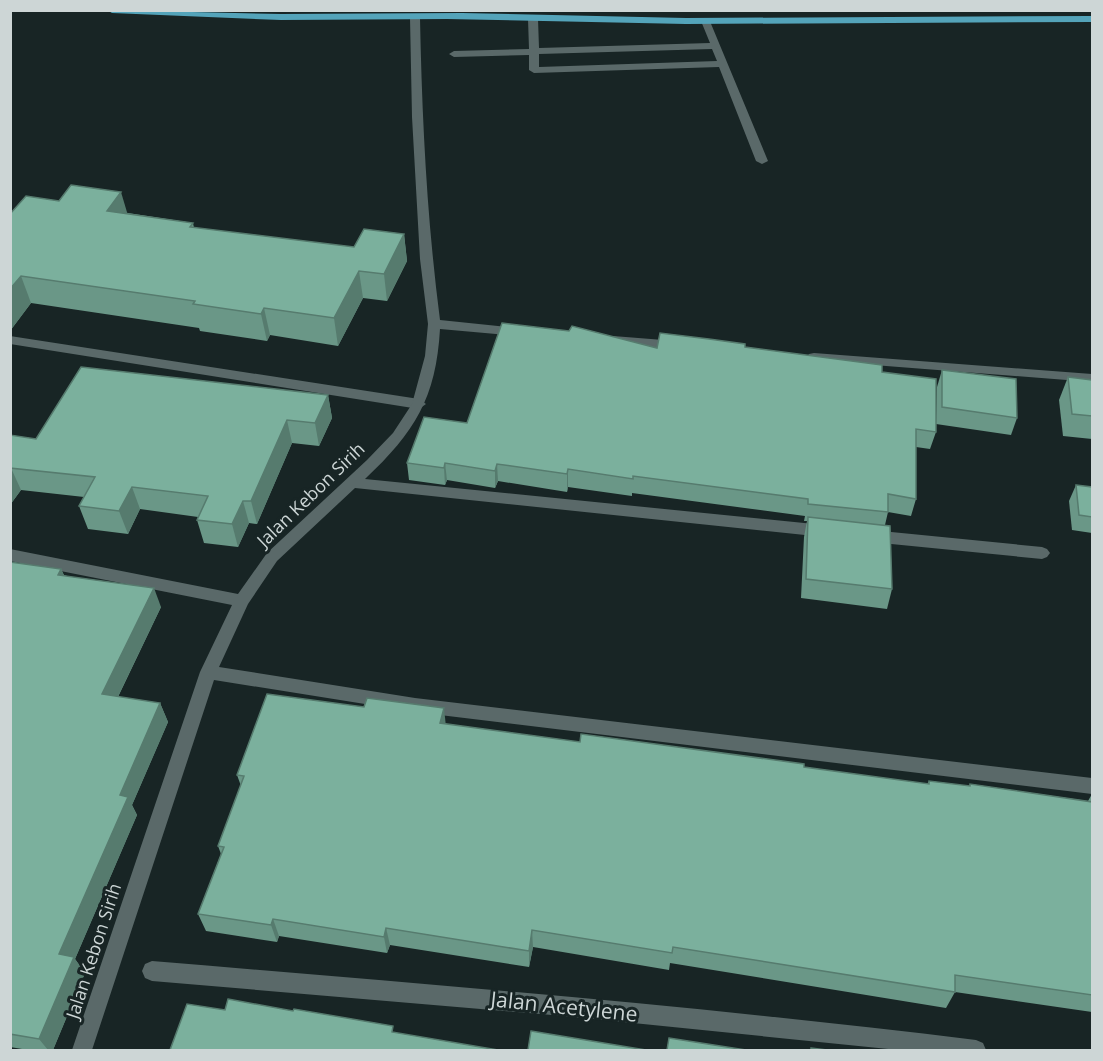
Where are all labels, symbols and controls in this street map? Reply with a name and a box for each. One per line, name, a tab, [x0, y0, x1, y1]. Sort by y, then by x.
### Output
street label: Jalan Kebon Sirih	[250, 437, 369, 553]
street label: Jalan Kebon Sirih	[59, 880, 126, 1023]
street label: Jalan Acetylene	[487, 984, 639, 1028]

